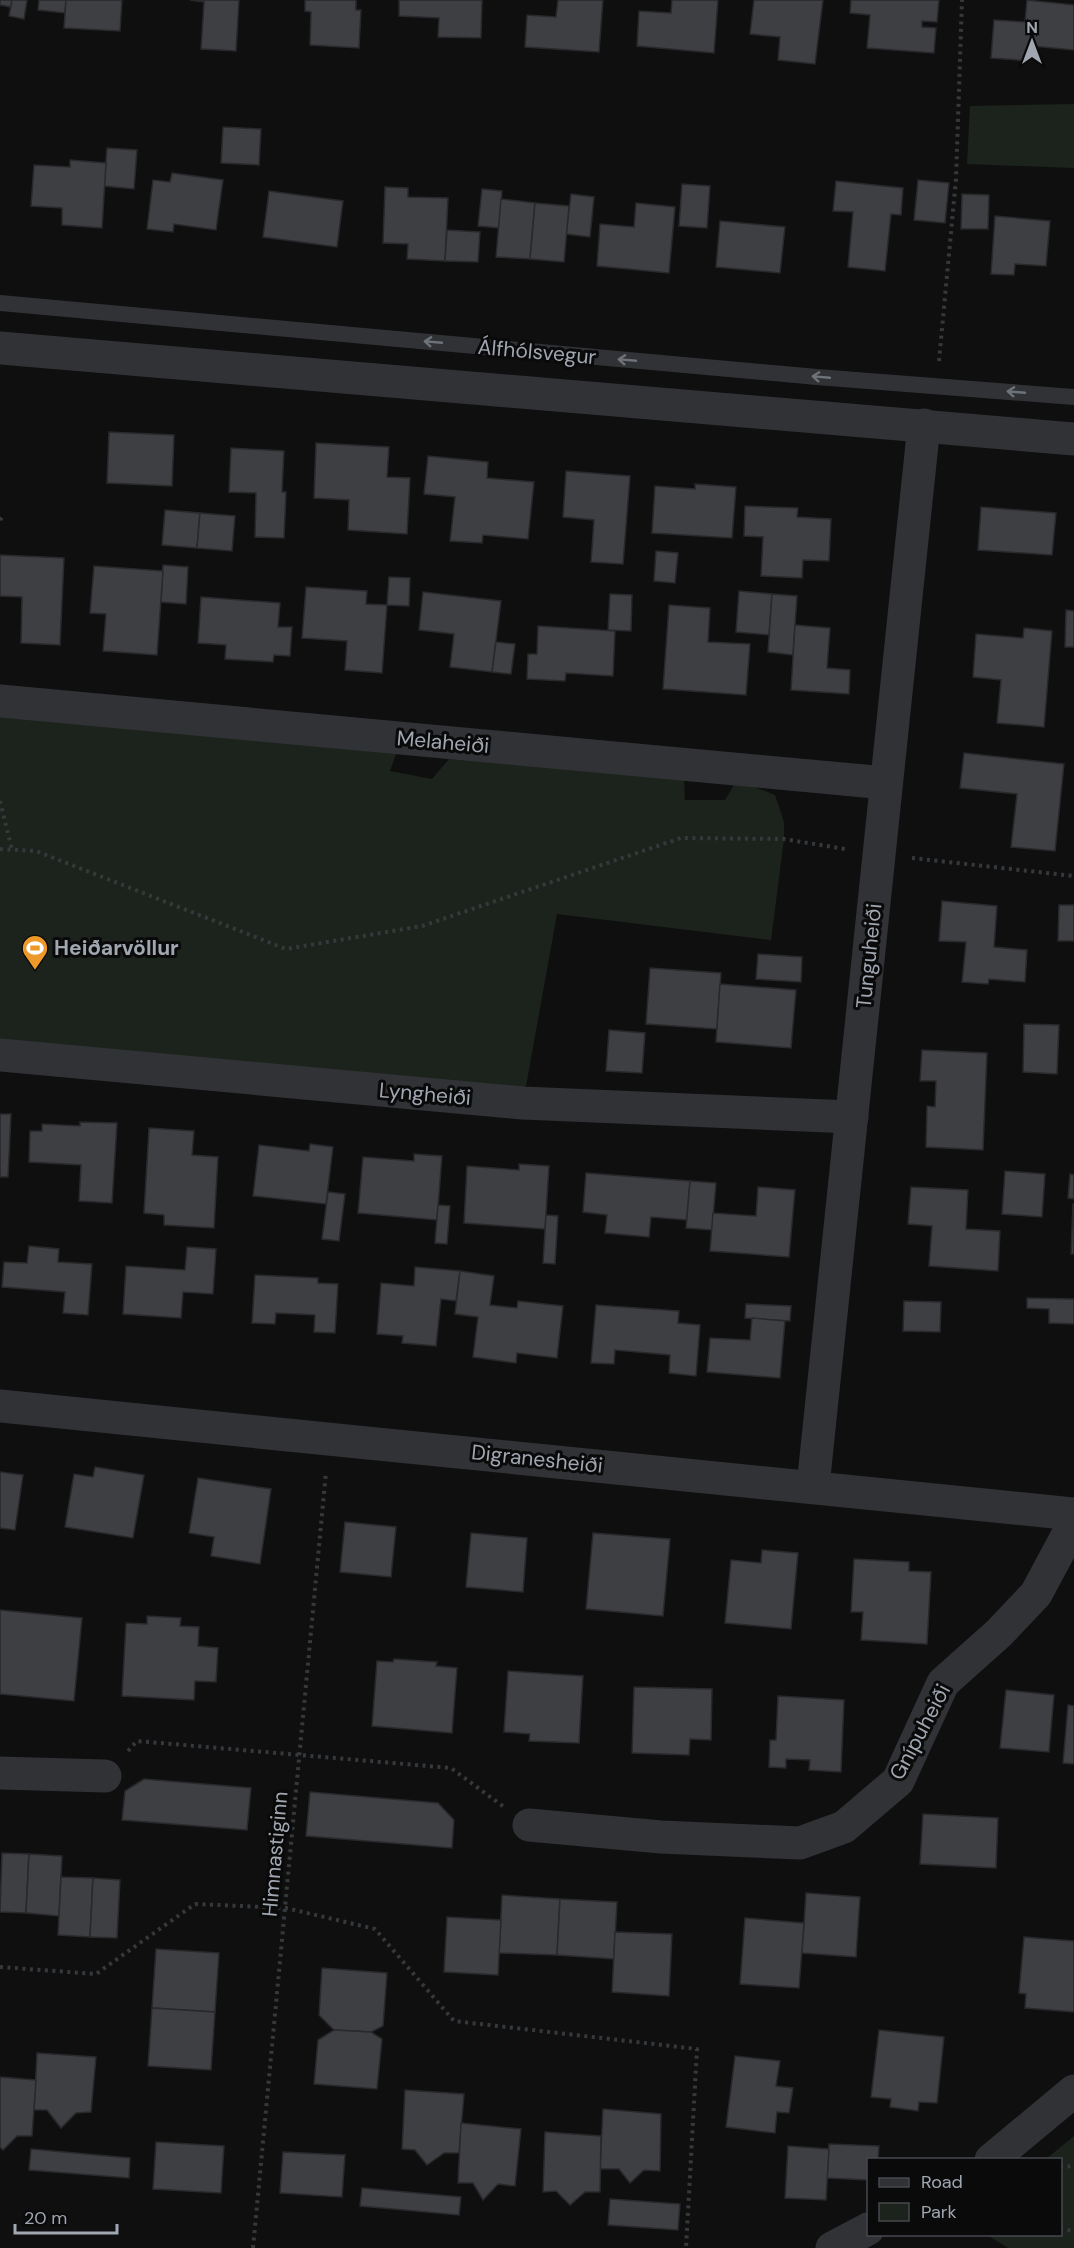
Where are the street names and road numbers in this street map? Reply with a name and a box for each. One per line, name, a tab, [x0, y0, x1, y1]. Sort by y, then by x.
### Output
street label: Álfhólsvegur	[477, 333, 598, 371]
street label: Melaheiði	[396, 724, 490, 760]
street label: Tunguheiði	[850, 902, 888, 1010]
street label: Lyngheiði	[378, 1076, 472, 1112]
street label: Digranesheiði	[470, 1438, 604, 1480]
street label: Gnípuheiði	[883, 1679, 957, 1785]
street label: Himnastiginn	[256, 1790, 294, 1918]

